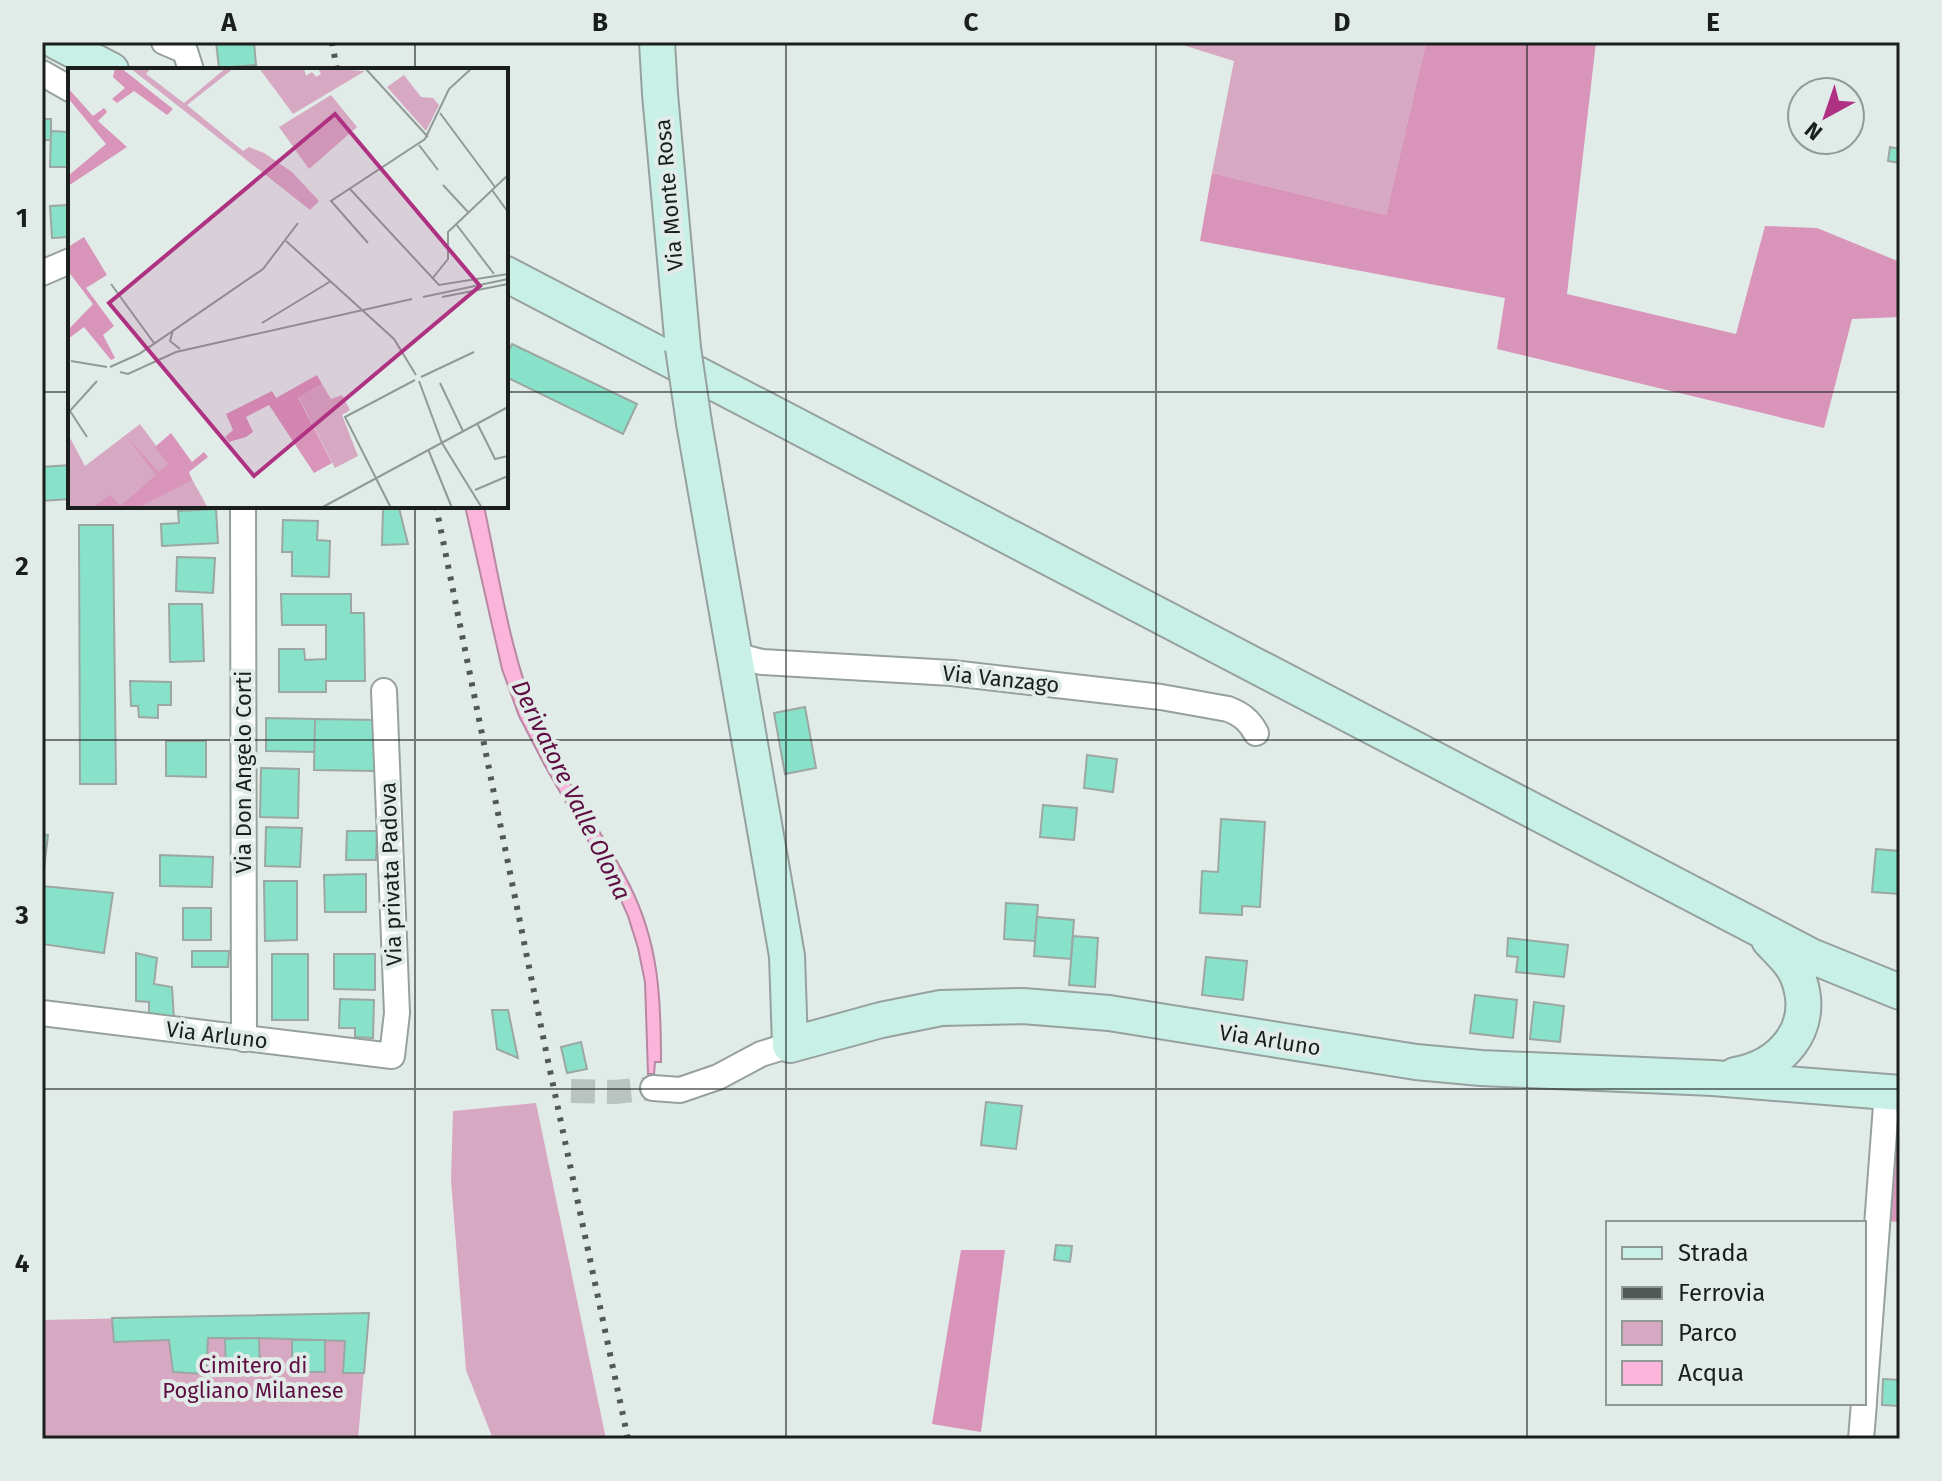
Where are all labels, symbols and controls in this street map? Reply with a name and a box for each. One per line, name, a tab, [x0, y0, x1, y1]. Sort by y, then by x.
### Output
text: A	[220, 7, 237, 38]
text: B	[592, 7, 608, 38]
text: C	[964, 7, 979, 38]
text: D	[1334, 7, 1351, 38]
text: E	[1706, 7, 1720, 38]
inset map	[68, 68, 508, 508]
north arrow	[1786, 76, 1866, 156]
text: N	[1799, 116, 1828, 146]
street label: Via Monte Rosa	[649, 118, 689, 272]
text: 1	[16, 203, 28, 234]
text: 2	[15, 551, 29, 582]
street label: Via Vanzago	[941, 659, 1061, 699]
street label: Via Don Angelo Corti	[230, 671, 257, 873]
water label: Derivatore Valle Olona	[506, 676, 636, 904]
street label: Via privata Padova	[374, 782, 408, 966]
text: 3	[14, 900, 29, 931]
street label: Via Arluno	[165, 1015, 269, 1055]
street label: Via Arluno	[1217, 1019, 1323, 1061]
legend	[1606, 1221, 1866, 1405]
text: Strada	[1678, 1239, 1749, 1267]
text: 4	[15, 1248, 30, 1279]
text: Ferrovia	[1678, 1279, 1765, 1307]
text: Parco	[1678, 1319, 1737, 1347]
park label: Cimitero di Pogliano Milanese	[162, 1352, 344, 1404]
text: Acqua	[1678, 1359, 1744, 1387]

